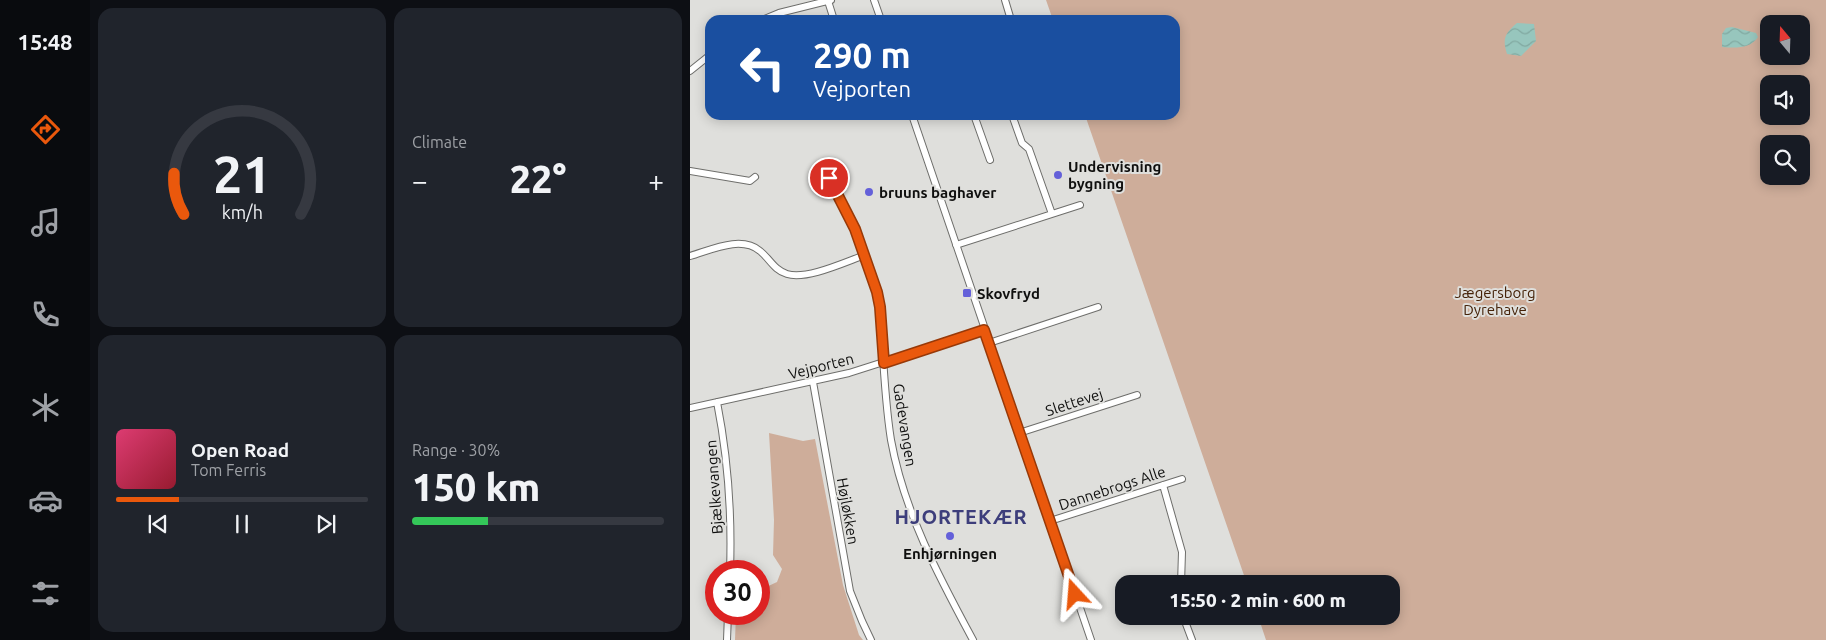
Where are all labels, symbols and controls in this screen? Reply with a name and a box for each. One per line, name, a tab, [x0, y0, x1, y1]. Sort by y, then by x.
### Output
north arrow	[1760, 15, 1810, 65]
map controls	[1760, 15, 1810, 185]
text: 15:48	[17, 29, 73, 54]
icon: left	[730, 35, 795, 100]
text: 290 m	[813, 35, 911, 75]
button: sound	[1760, 75, 1810, 125]
text: Vejporten	[813, 76, 911, 101]
icon: directions	[28, 112, 63, 147]
text: Climate	[412, 133, 467, 151]
button: search	[1760, 135, 1810, 185]
text: 21	[213, 145, 271, 203]
pin	[808, 157, 850, 199]
text: 22°	[510, 158, 566, 200]
place label: Undervisning bygning	[1068, 158, 1161, 192]
icon: arrive	[815, 164, 843, 192]
text: −	[412, 165, 428, 196]
text: +	[648, 165, 664, 196]
marker: Undervisning bygning	[1052, 169, 1064, 181]
place label: bruuns baghaver	[879, 184, 997, 201]
marker: bruuns baghaver	[863, 186, 875, 198]
text: km/h	[221, 202, 263, 222]
icon: music	[28, 205, 63, 240]
park label: Jægersborg Dyrehave	[1454, 284, 1536, 318]
place label: Skovfryd	[977, 285, 1040, 302]
marker: Skovfryd	[961, 287, 973, 299]
icon: phone	[28, 297, 63, 332]
street label: Vejporten	[787, 350, 855, 382]
street label: Gadevangen	[890, 382, 920, 468]
street label: Slettevej	[1043, 385, 1105, 419]
icon: climate	[28, 390, 63, 425]
text: Open Road	[191, 439, 289, 461]
street label: Bjælkevangen	[702, 439, 726, 535]
text: Range · 30%	[412, 441, 500, 459]
text: Tom Ferris	[191, 461, 266, 479]
street label: Dannebrogs Alle	[1056, 463, 1168, 513]
text: 150 km	[412, 466, 540, 508]
street label: Højløkken	[834, 476, 862, 546]
icon: car	[28, 483, 63, 518]
district label: HJORTEKÆR	[894, 505, 1028, 528]
icon: previous	[144, 510, 172, 538]
icon: pause	[228, 510, 256, 538]
icon: next	[312, 510, 340, 538]
marker: Enhjørningen	[944, 530, 956, 542]
place label: Enhjørningen	[903, 545, 997, 562]
speed limit sign: 30	[705, 560, 770, 625]
position arrow	[1048, 567, 1100, 619]
icon: filters	[28, 576, 63, 611]
text: 15:50 · 2 min · 600 m	[1169, 589, 1346, 611]

